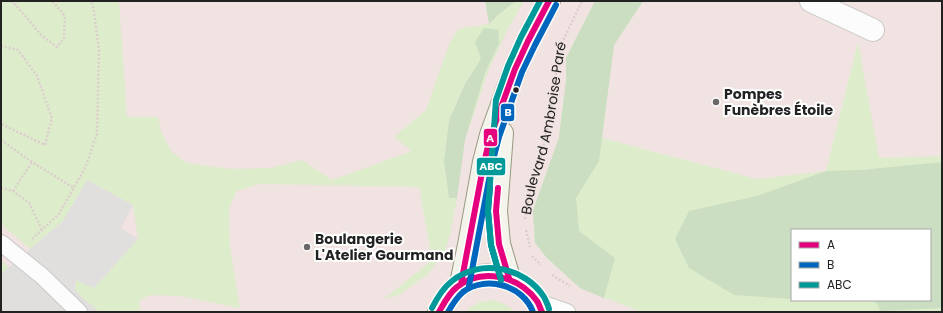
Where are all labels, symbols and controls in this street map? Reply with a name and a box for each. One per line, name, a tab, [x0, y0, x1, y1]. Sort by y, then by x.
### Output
street label: Boulevard Ambroise Paré	[516, 38, 571, 216]
place label: Pompes Funèbres Étoile	[724, 84, 833, 120]
unlabelled marker	[511, 85, 521, 95]
marker: Pompes Funèbres Étoile	[711, 97, 721, 107]
line badge: B	[500, 103, 515, 122]
text: B	[504, 104, 512, 120]
line badge: A	[483, 128, 498, 147]
text: A	[486, 130, 494, 146]
line badge: ABC	[476, 157, 506, 176]
text: ABC	[479, 158, 503, 174]
place label: Boulangerie L'Atelier Gourmand	[315, 229, 454, 265]
legend	[791, 229, 931, 301]
text: A	[827, 236, 835, 253]
marker: Boulangerie L'Atelier Gourmand	[302, 242, 312, 252]
text: B	[827, 256, 834, 273]
text: ABC	[827, 276, 852, 293]

